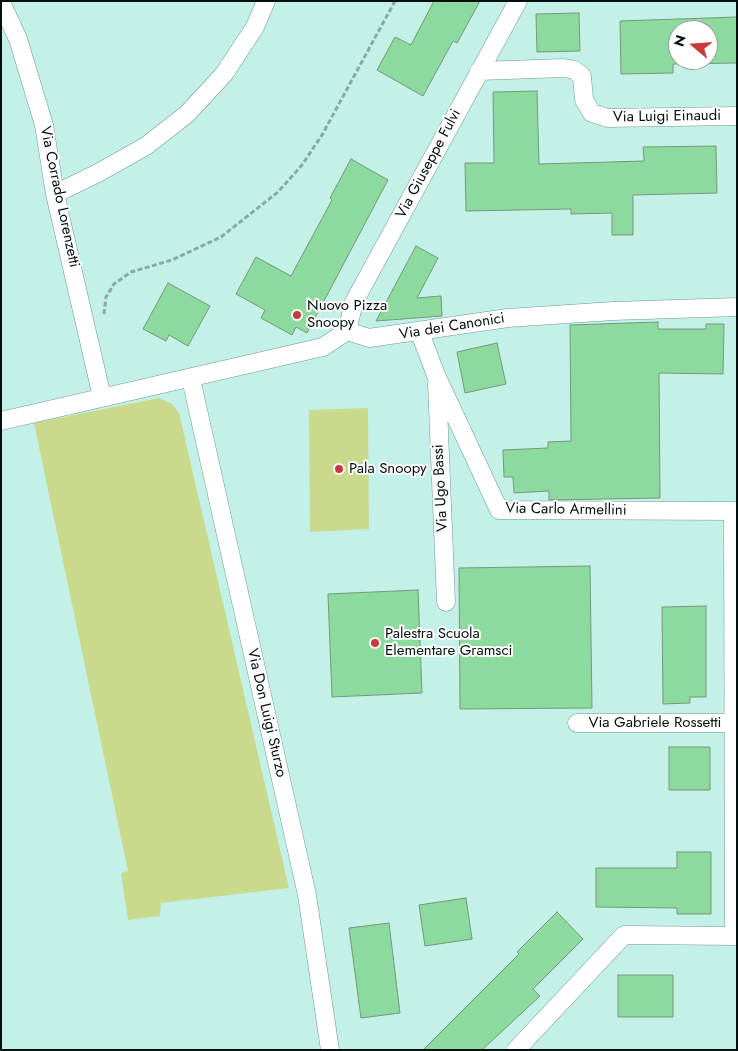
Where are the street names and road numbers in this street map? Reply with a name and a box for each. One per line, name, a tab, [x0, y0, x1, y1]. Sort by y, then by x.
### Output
street label: Via Giuseppe Fulvi	[393, 106, 465, 222]
street label: Via Luigi Einaudi	[613, 107, 721, 127]
street label: Via Corrado Lorenzetti	[35, 125, 83, 269]
street label: Via dei Canonici	[398, 310, 506, 344]
street label: Via Ugo Bassi	[430, 444, 452, 532]
street label: Via Carlo Armellini	[505, 500, 627, 520]
street label: Via Don Luigi Sturzo	[242, 647, 290, 779]
street label: Via Gabriele Rossetti	[589, 714, 721, 732]

